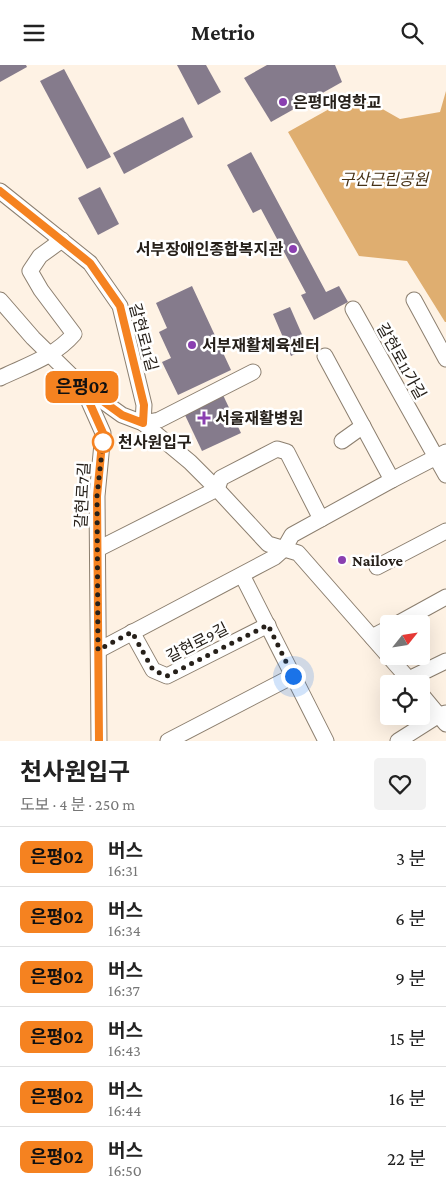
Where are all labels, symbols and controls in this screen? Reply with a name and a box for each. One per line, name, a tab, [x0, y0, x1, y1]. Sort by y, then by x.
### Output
icon: menu	[20, 19, 48, 47]
icon: search	[398, 19, 426, 47]
text: Metrio	[191, 20, 255, 45]
place label: 은평대영학교	[293, 93, 382, 111]
marker: 은평대영학교	[277, 96, 289, 108]
park label: 구산근린공원	[340, 171, 429, 188]
place label: 서부장애인종합복지관	[136, 240, 283, 258]
marker: 서부장애인종합복지관	[287, 243, 299, 255]
street label: 갈현로11길	[126, 301, 161, 373]
street label: 갈현로11가길	[374, 320, 429, 402]
place label: 서부재활체육센터	[202, 336, 320, 354]
marker: 서부재활체육센터	[186, 339, 198, 351]
line badge: 은평02	[47, 371, 117, 403]
text: 은평02	[55, 377, 109, 397]
place label: 서울재활병원	[215, 409, 303, 427]
marker: 서울재활병원	[197, 411, 211, 425]
marker: 천사원입구	[92, 431, 114, 453]
place label: 천사원입구	[118, 433, 192, 451]
street label: 갈현로7길	[72, 461, 93, 529]
place label: Nailove	[352, 552, 404, 569]
marker: Nailove	[336, 554, 348, 566]
north arrow	[380, 615, 430, 665]
map controls	[380, 615, 430, 725]
street label: 갈현로9길	[164, 620, 231, 665]
your location	[281, 664, 306, 689]
button: locate	[380, 675, 430, 725]
text: 천사원입구	[20, 758, 130, 785]
button: heart	[374, 758, 426, 810]
text: 도보 · 4 분 · 250 m	[20, 796, 135, 813]
text: 버스	[108, 840, 143, 861]
text: 은평02	[30, 847, 83, 867]
text: 3 분	[396, 848, 426, 869]
text: 16:31	[108, 862, 138, 879]
text: 버스	[108, 900, 143, 921]
text: 은평02	[30, 907, 83, 927]
text: 6 분	[395, 908, 426, 929]
text: 16:34	[108, 922, 141, 939]
text: 버스	[108, 960, 143, 981]
text: 은평02	[30, 967, 83, 987]
text: 9 분	[395, 968, 426, 989]
text: 16:37	[108, 982, 140, 999]
text: 버스	[108, 1020, 143, 1041]
text: 은평02	[30, 1027, 83, 1047]
text: 15 분	[390, 1028, 426, 1049]
text: 16:43	[108, 1042, 141, 1059]
text: 버스	[108, 1080, 143, 1101]
text: 은평02	[30, 1087, 83, 1107]
text: 16 분	[389, 1088, 426, 1109]
text: 16:44	[108, 1102, 142, 1119]
text: 버스	[108, 1140, 143, 1161]
text: 은평02	[30, 1147, 83, 1167]
text: 22 분	[387, 1148, 426, 1169]
text: 16:50	[108, 1162, 142, 1179]

